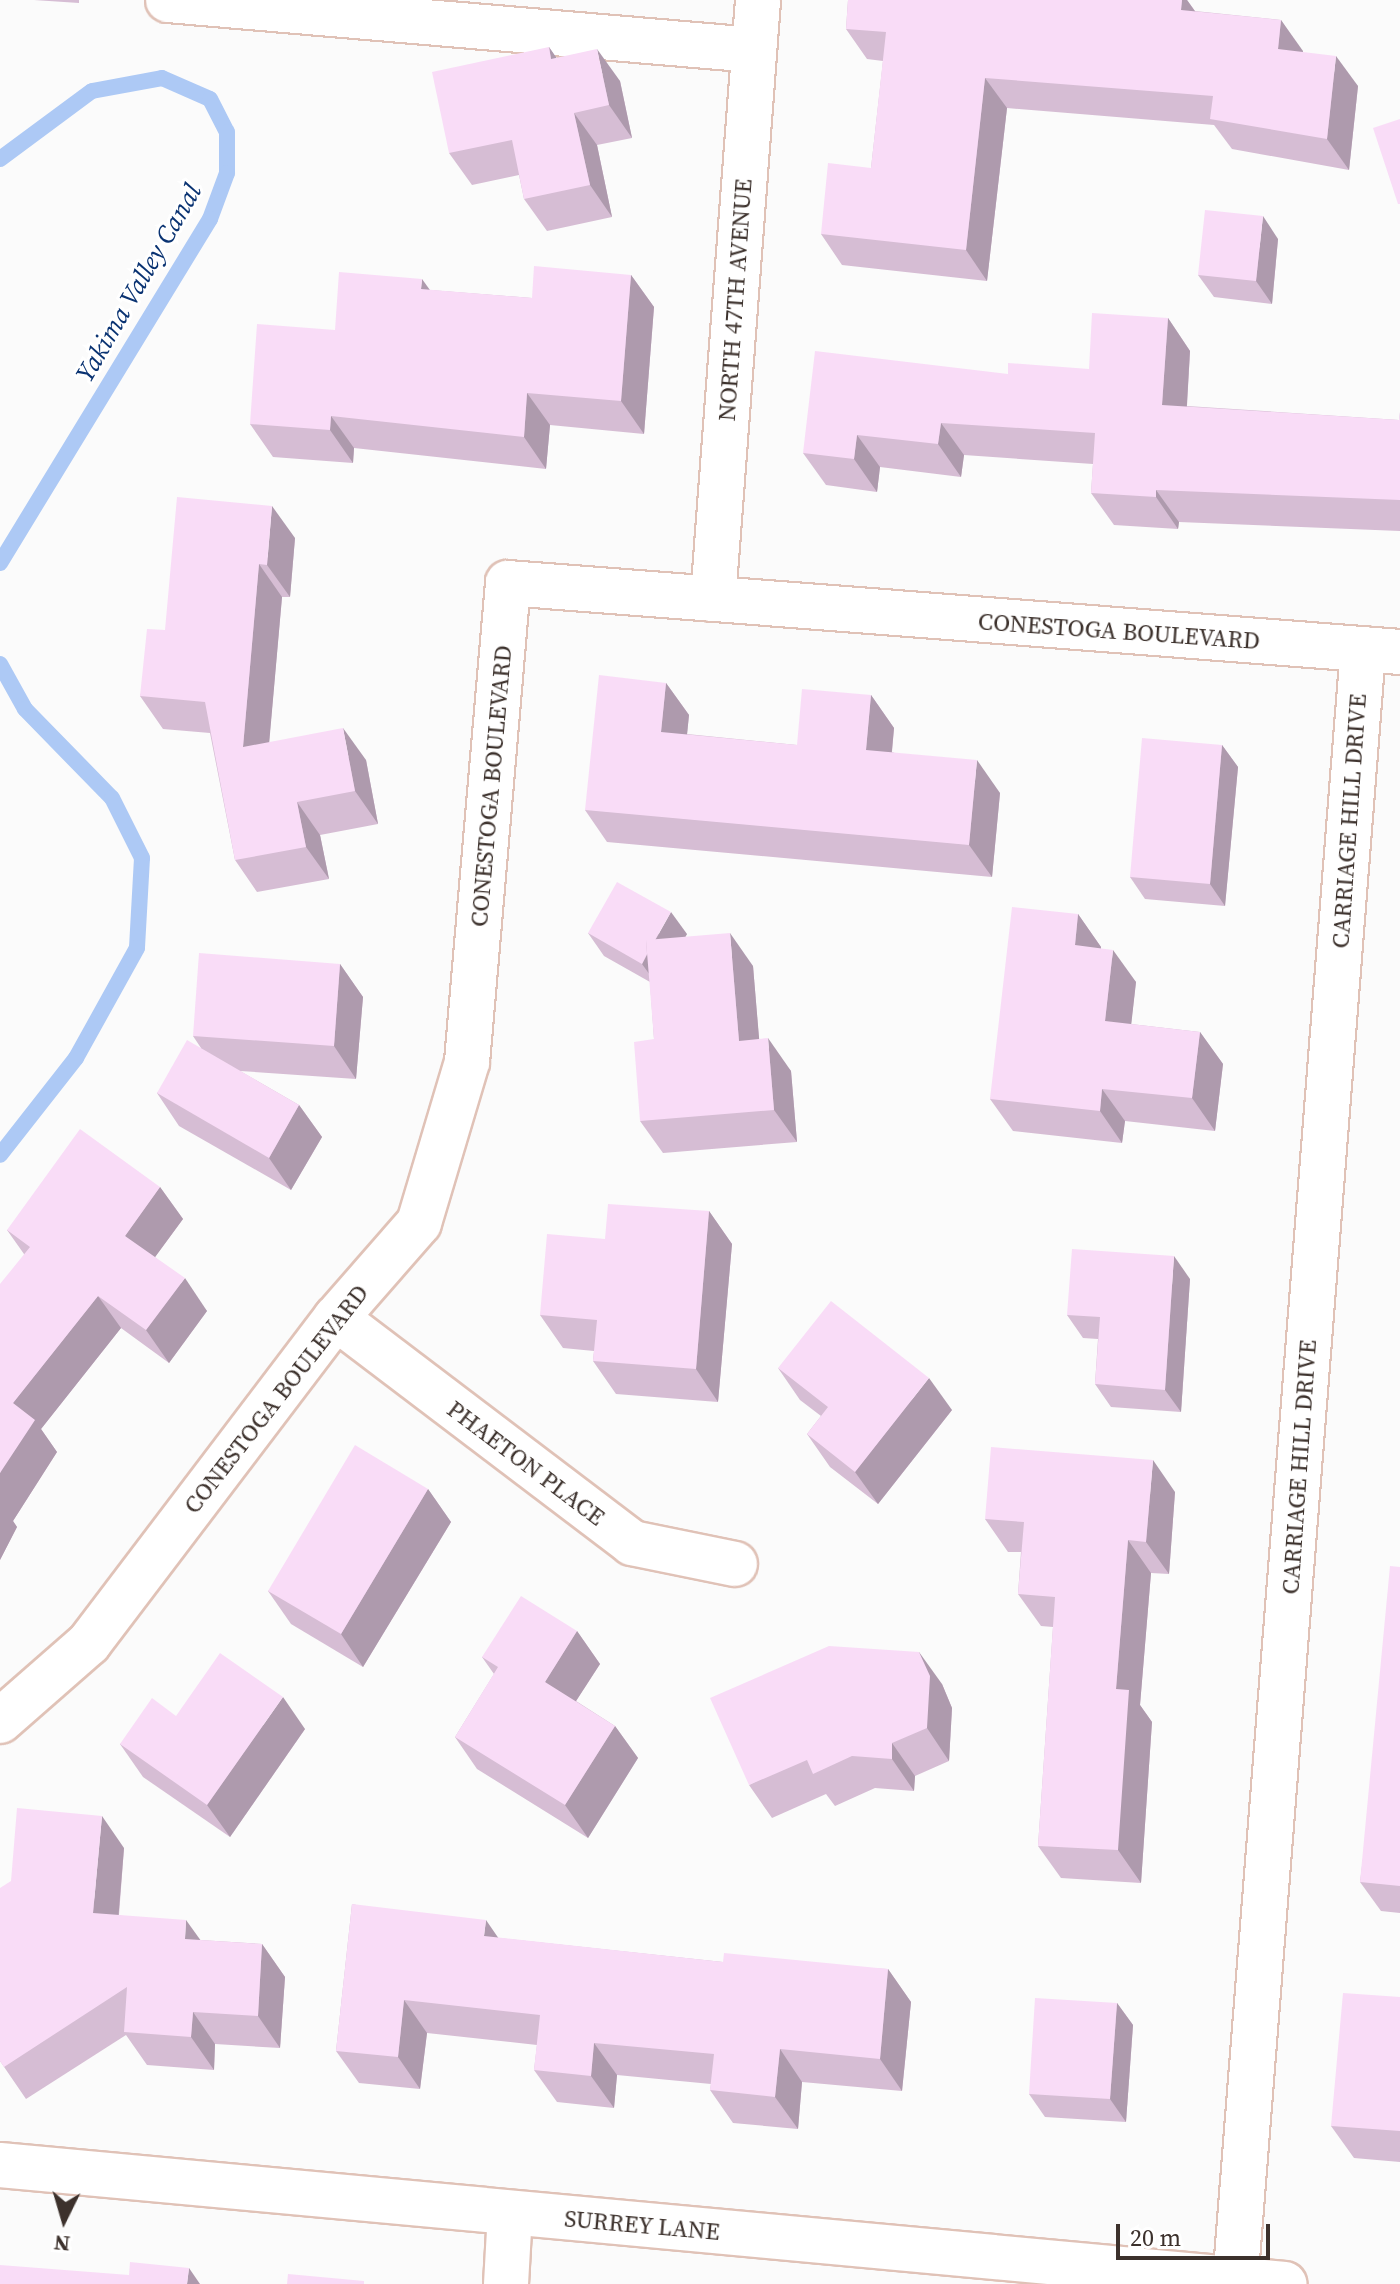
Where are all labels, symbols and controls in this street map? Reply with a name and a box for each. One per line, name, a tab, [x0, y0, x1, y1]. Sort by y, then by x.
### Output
water label: Yakima Valley Canal	[70, 178, 208, 388]
street label: NORTH 47TH AVENUE	[712, 178, 758, 422]
street label: CONESTOGA BOULEVARD	[977, 607, 1261, 655]
street label: CONESTOGA BOULEVARD	[464, 644, 518, 928]
street label: CARRIAGE HILL DRIVE	[1326, 693, 1372, 949]
street label: CONESTOGA BOULEVARD	[178, 1279, 374, 1519]
street label: CARRIAGE HILL DRIVE	[1276, 1339, 1322, 1595]
street label: PHAETON PLACE	[442, 1394, 610, 1532]
north arrow	[24, 2180, 104, 2260]
street label: SURREY LANE	[563, 2204, 721, 2246]
scale bar	[1120, 2208, 1274, 2258]
text: 20 m	[1130, 2221, 1181, 2254]
text: N	[53, 2228, 71, 2260]

